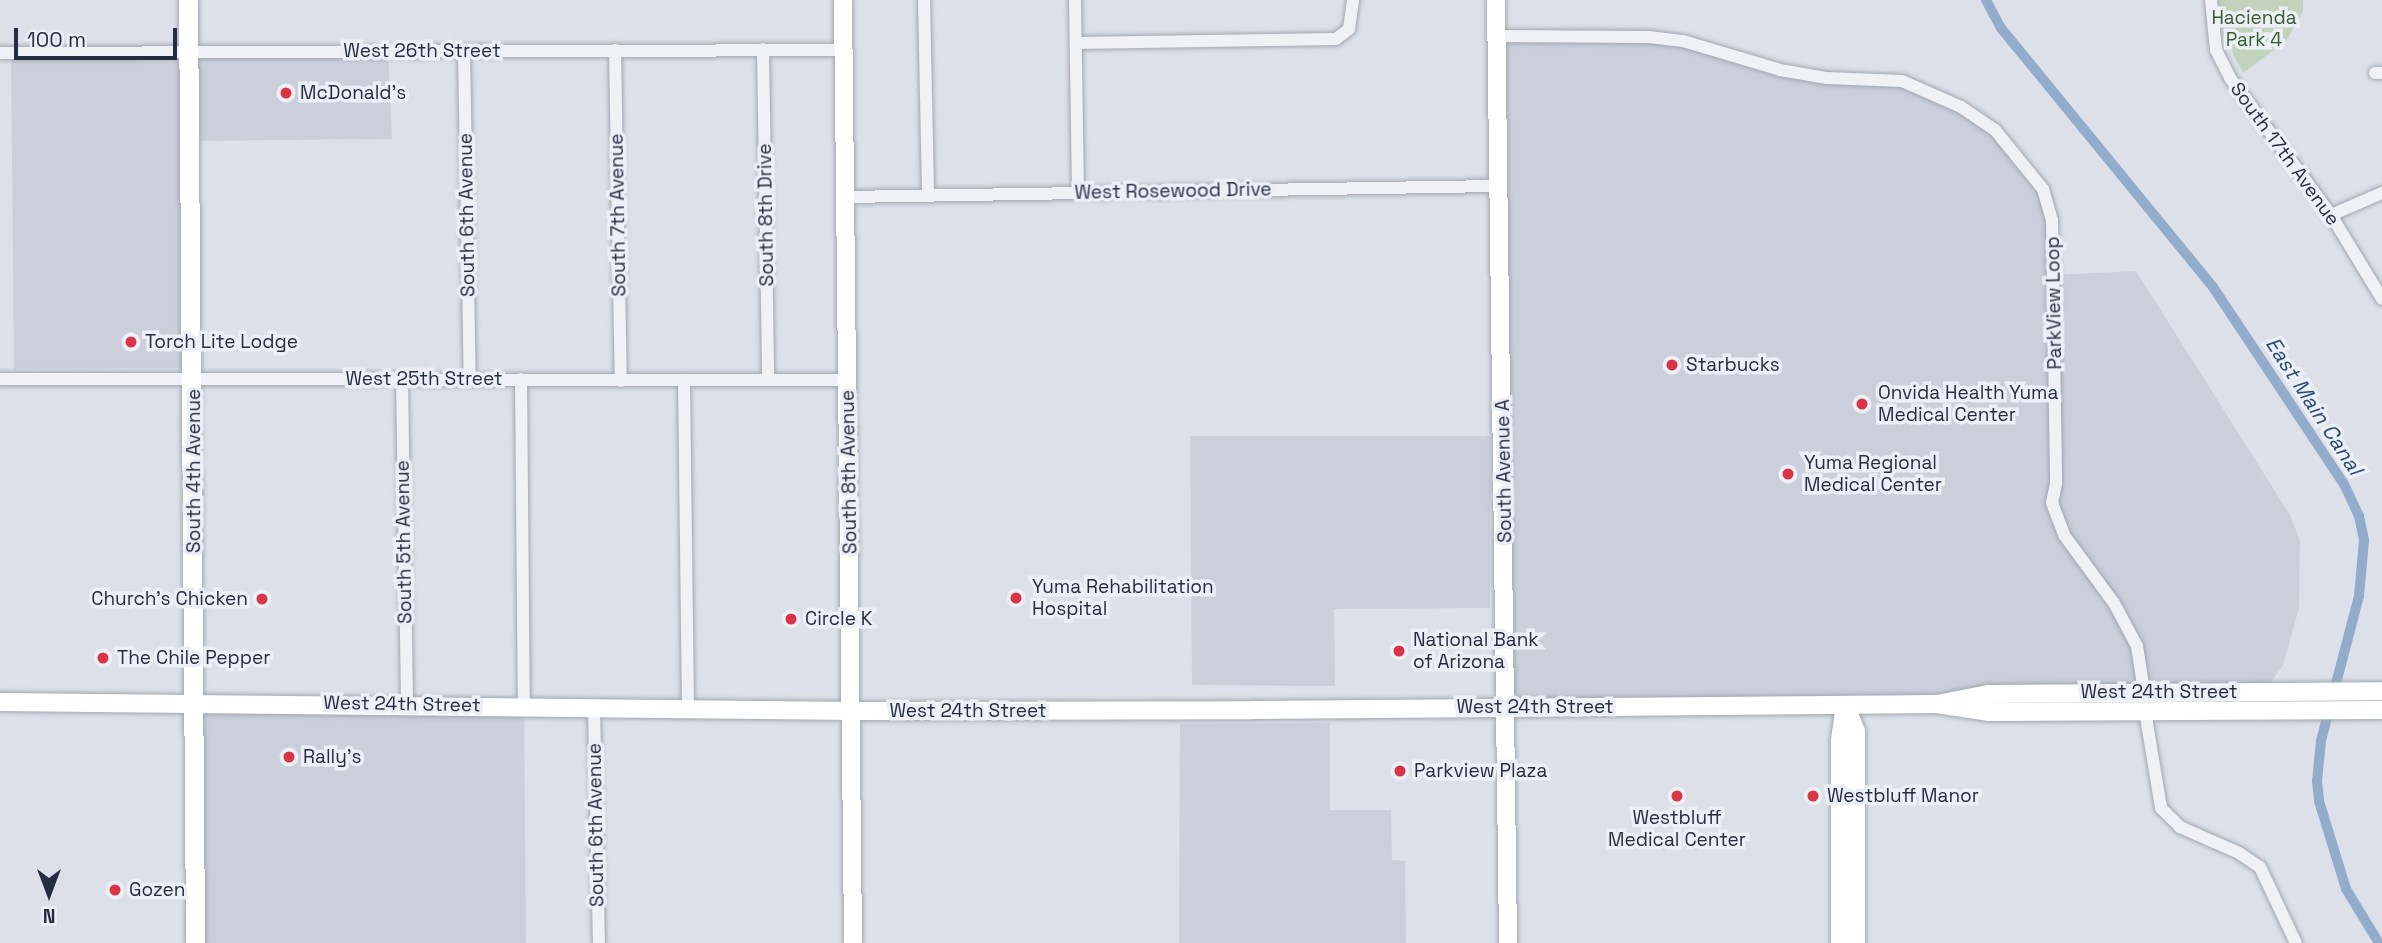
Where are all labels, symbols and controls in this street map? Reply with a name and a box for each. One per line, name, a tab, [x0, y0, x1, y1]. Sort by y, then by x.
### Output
park label: Hacienda Park 4	[2211, 7, 2297, 51]
scale bar	[18, 14, 180, 58]
text: 100 m	[27, 26, 86, 53]
street label: West 26th Street	[343, 40, 501, 62]
street label: South 17th Avenue	[2225, 78, 2345, 230]
place label: McDonald's	[300, 82, 406, 104]
marker: McDonald's	[278, 85, 294, 101]
street label: South 6th Avenue	[454, 133, 480, 297]
street label: South 7th Avenue	[605, 133, 631, 297]
street label: South 8th Drive	[753, 143, 779, 287]
street label: West Rosewood Drive	[1074, 178, 1272, 204]
street label: ParkView Loop	[2041, 236, 2067, 370]
place label: Torch Lite Lodge	[145, 331, 298, 353]
water label: East Main Canal	[2260, 332, 2368, 480]
marker: Torch Lite Lodge	[123, 334, 139, 350]
place label: Starbucks	[1686, 354, 1780, 376]
marker: Starbucks	[1664, 357, 1680, 373]
street label: West 25th Street	[345, 368, 503, 390]
place label: Onvida Health Yuma Medical Center	[1878, 382, 2059, 426]
street label: South 4th Avenue	[183, 389, 205, 553]
street label: South 8th Avenue	[836, 390, 862, 554]
marker: Onvida Health Yuma Medical Center	[1852, 394, 1872, 414]
street label: South Avenue A	[1491, 399, 1517, 543]
place label: Yuma Regional Medical Center	[1804, 452, 1942, 496]
street label: South 5th Avenue	[391, 460, 417, 624]
marker: Yuma Regional Medical Center	[1778, 464, 1798, 484]
place label: Yuma Rehabilitation Hospital	[1032, 576, 1214, 620]
place label: Church's Chicken	[91, 588, 248, 610]
marker: Yuma Rehabilitation Hospital	[1006, 588, 1026, 608]
marker: Church's Chicken	[254, 591, 270, 607]
place label: Circle K	[805, 608, 872, 630]
marker: Circle K	[783, 611, 799, 627]
place label: National Bank of Arizona	[1413, 629, 1539, 673]
marker: National Bank of Arizona	[1391, 643, 1407, 659]
place label: The Chile Pepper	[117, 647, 270, 669]
marker: The Chile Pepper	[95, 650, 111, 666]
street label: West 24th Street	[2080, 681, 2238, 703]
street label: West 24th Street	[323, 691, 481, 717]
street label: West 24th Street	[1456, 696, 1614, 718]
street label: West 24th Street	[889, 700, 1047, 722]
street label: South 6th Avenue	[583, 743, 609, 907]
place label: Rally's	[303, 746, 362, 768]
marker: Rally's	[281, 749, 297, 765]
place label: Parkview Plaza	[1414, 760, 1547, 782]
marker: Parkview Plaza	[1392, 763, 1408, 779]
place label: Westbluff Manor	[1827, 785, 1979, 807]
marker: Westbluff Medical Center	[1669, 788, 1685, 804]
marker: Westbluff Manor	[1805, 788, 1821, 804]
place label: Westbluff Medical Center	[1608, 807, 1746, 851]
north arrow	[14, 859, 84, 929]
place label: Gozen	[129, 879, 185, 901]
marker: Gozen	[107, 882, 123, 898]
text: N	[43, 903, 55, 928]

